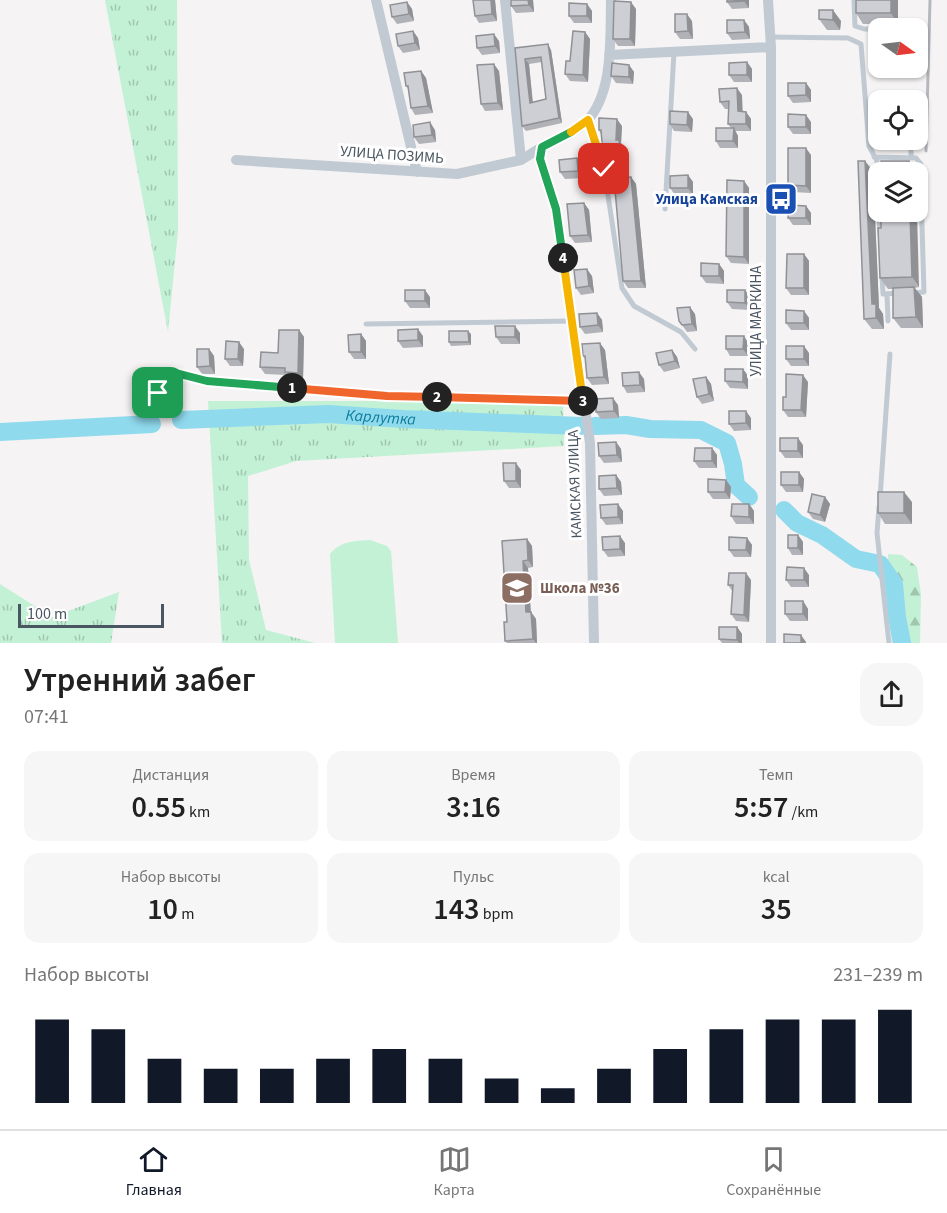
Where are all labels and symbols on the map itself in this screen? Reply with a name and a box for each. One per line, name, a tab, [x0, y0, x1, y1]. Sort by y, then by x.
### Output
north arrow	[868, 18, 928, 78]
street label: УЛИЦА ПОЗИМЬ	[340, 141, 445, 169]
pin	[578, 143, 629, 194]
bus stop icon: Улица Камская	[763, 181, 799, 217]
place label: Улица Камская	[655, 189, 758, 210]
pin: 4	[548, 243, 578, 273]
street label: УЛИЦА МАРКИНА	[746, 265, 767, 376]
pin	[132, 367, 183, 418]
pin: 1	[277, 373, 307, 403]
pin: 2	[422, 382, 452, 412]
pin: 3	[568, 386, 598, 416]
water label: Карлутка	[345, 404, 417, 431]
street label: КАМСКАЯ УЛИЦА	[563, 428, 587, 539]
school or university icon: Школа №36	[499, 570, 535, 606]
place label: Школа №36	[540, 578, 620, 599]
scale bar	[18, 601, 164, 628]

